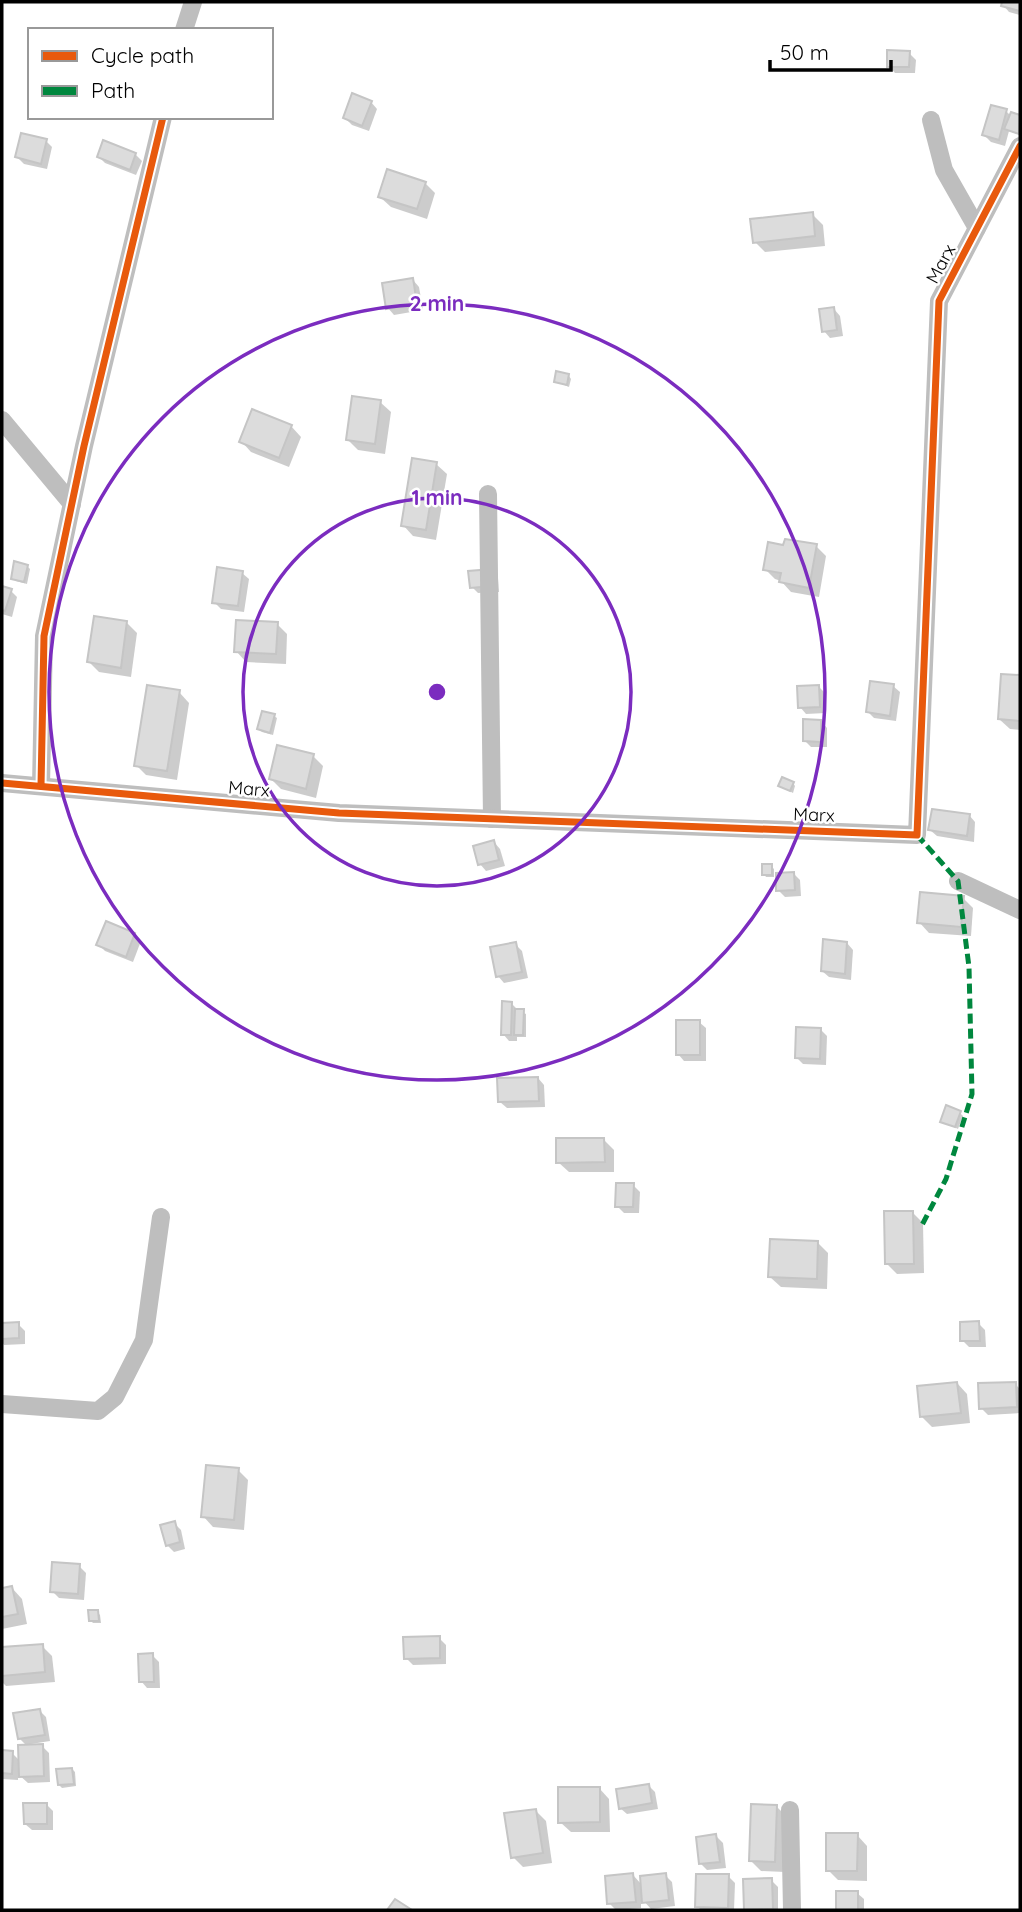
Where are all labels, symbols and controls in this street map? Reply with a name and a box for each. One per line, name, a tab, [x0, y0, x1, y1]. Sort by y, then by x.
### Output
legend	[28, 28, 273, 119]
scale bar	[770, 28, 891, 72]
text: 50 m	[780, 39, 829, 65]
text: Cycle path	[91, 42, 194, 68]
text: Path	[91, 77, 135, 103]
street label: Marx	[921, 240, 961, 287]
text: 2 min	[410, 290, 464, 316]
text: 1 min	[412, 484, 462, 510]
centre of rings	[425, 680, 449, 704]
street label: Marx	[227, 775, 271, 802]
street label: Marx	[793, 802, 835, 827]

